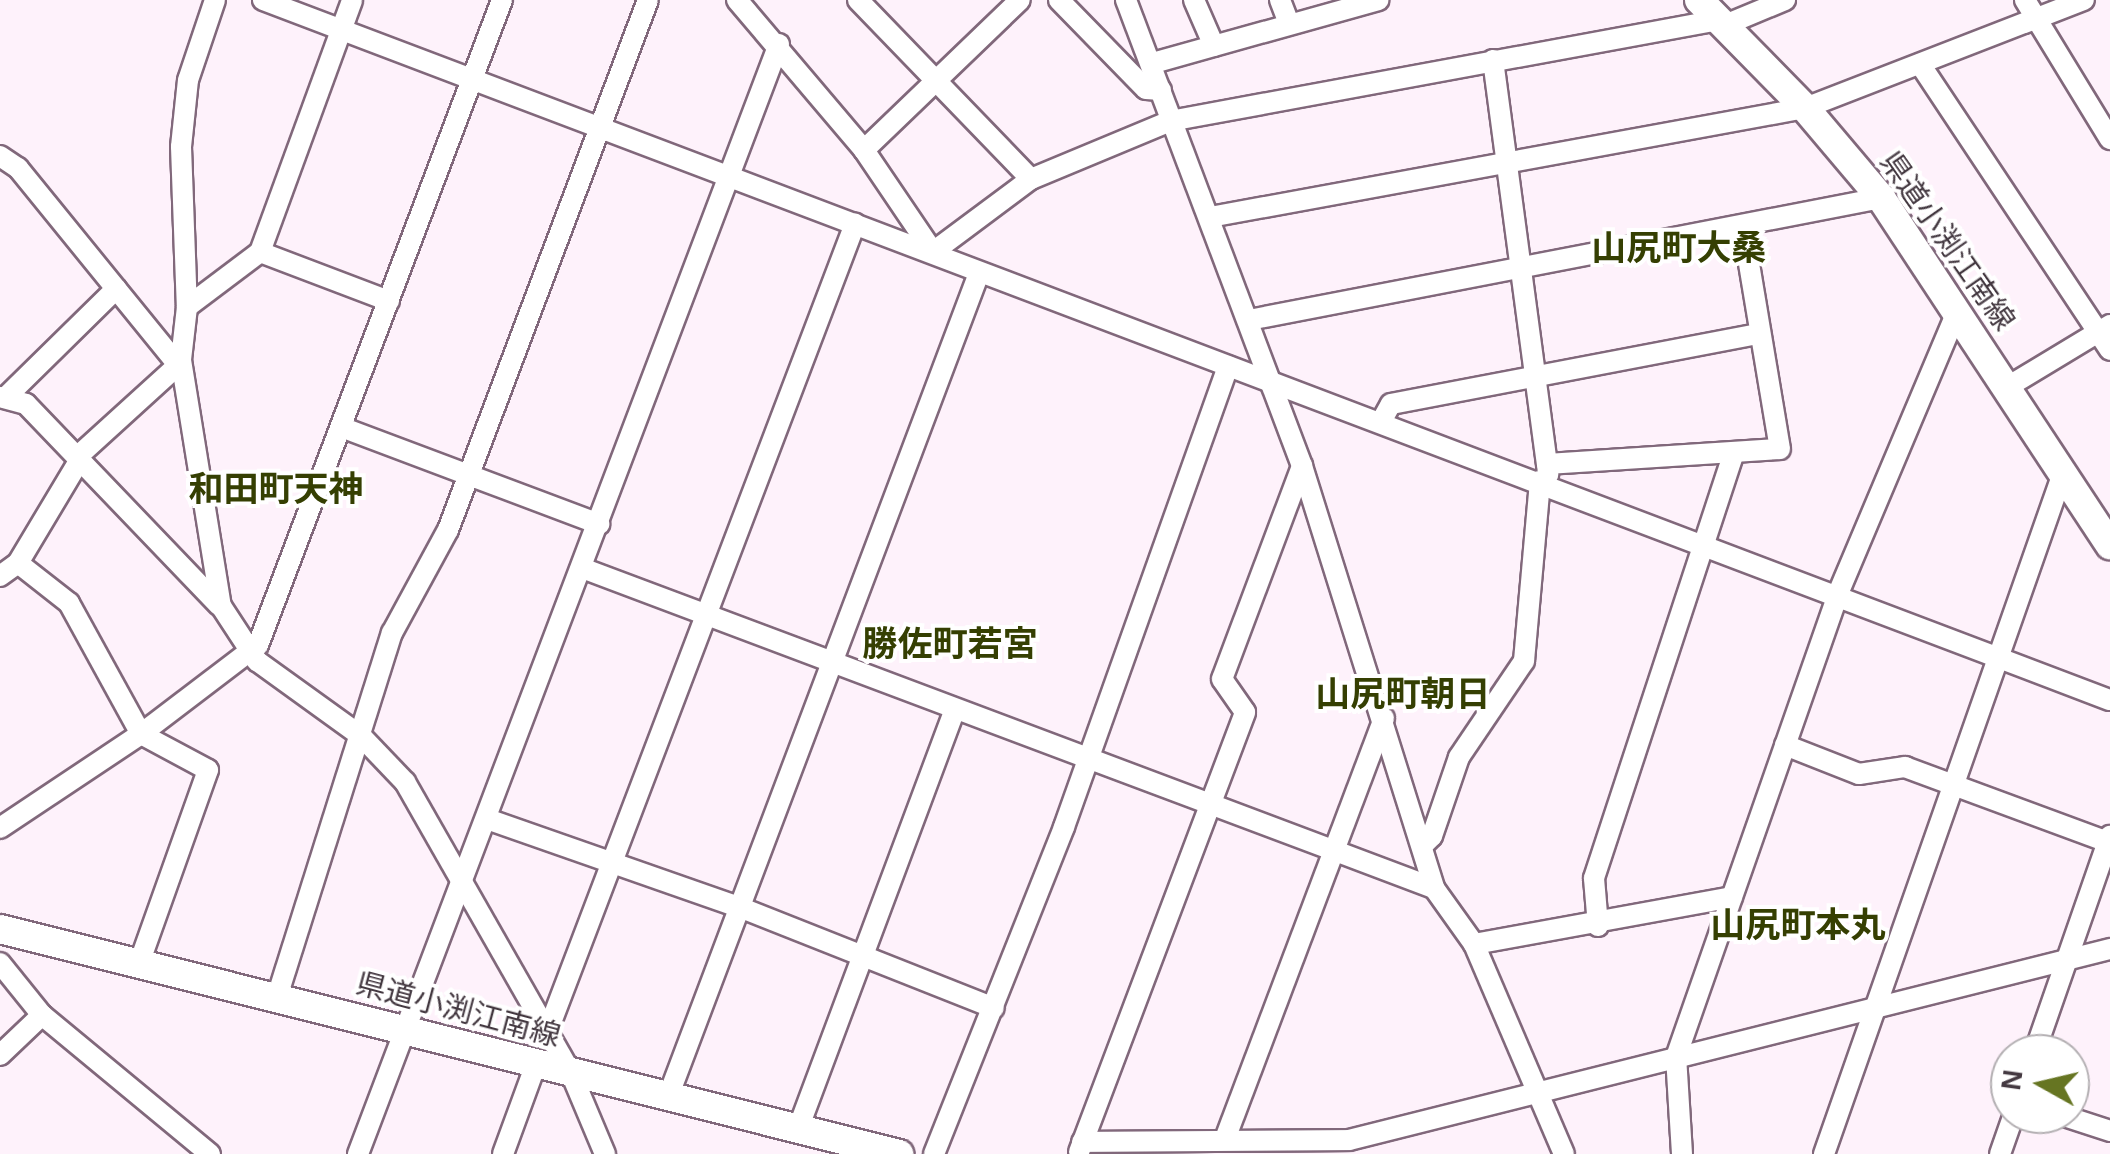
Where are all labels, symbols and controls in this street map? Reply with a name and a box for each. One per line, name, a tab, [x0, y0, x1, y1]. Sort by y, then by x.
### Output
street label: 県道小渕江南線	[1872, 145, 2022, 337]
district label: 山尻町大桑	[1592, 227, 1766, 269]
district label: 和田町天神	[189, 468, 363, 510]
district label: 勝佐町若宮	[863, 623, 1037, 665]
district label: 山尻町朝日	[1316, 673, 1490, 715]
district label: 山尻町本丸	[1711, 904, 1885, 946]
street label: 県道小渕江南線	[352, 965, 564, 1055]
north arrow	[1990, 1034, 2090, 1134]
text: N	[1995, 1068, 2029, 1092]

